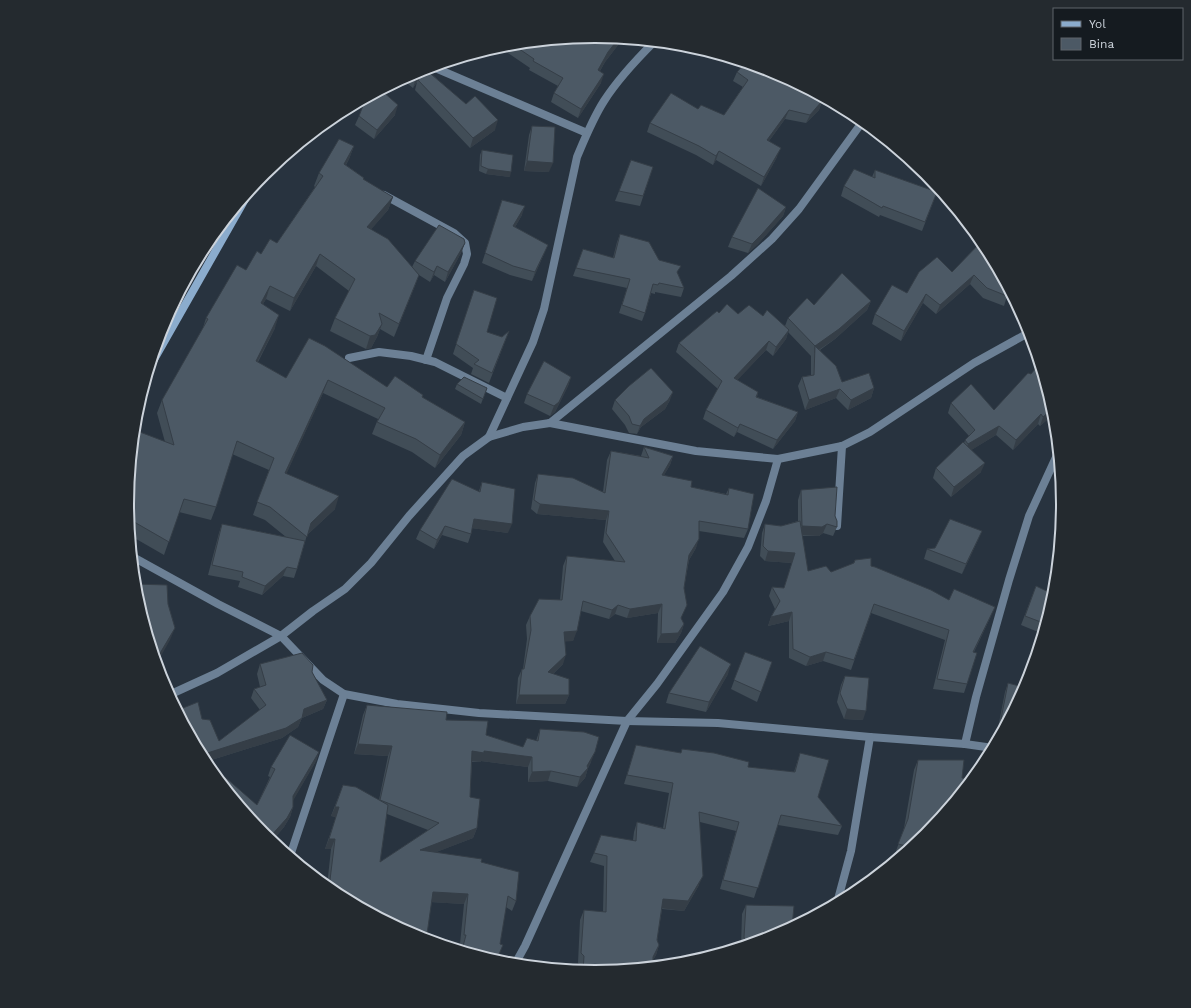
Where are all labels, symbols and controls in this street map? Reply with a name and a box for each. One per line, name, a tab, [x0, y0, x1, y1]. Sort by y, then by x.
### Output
legend	[1053, 8, 1183, 60]
text: Yol	[1089, 17, 1106, 31]
text: Bina	[1089, 37, 1114, 51]

